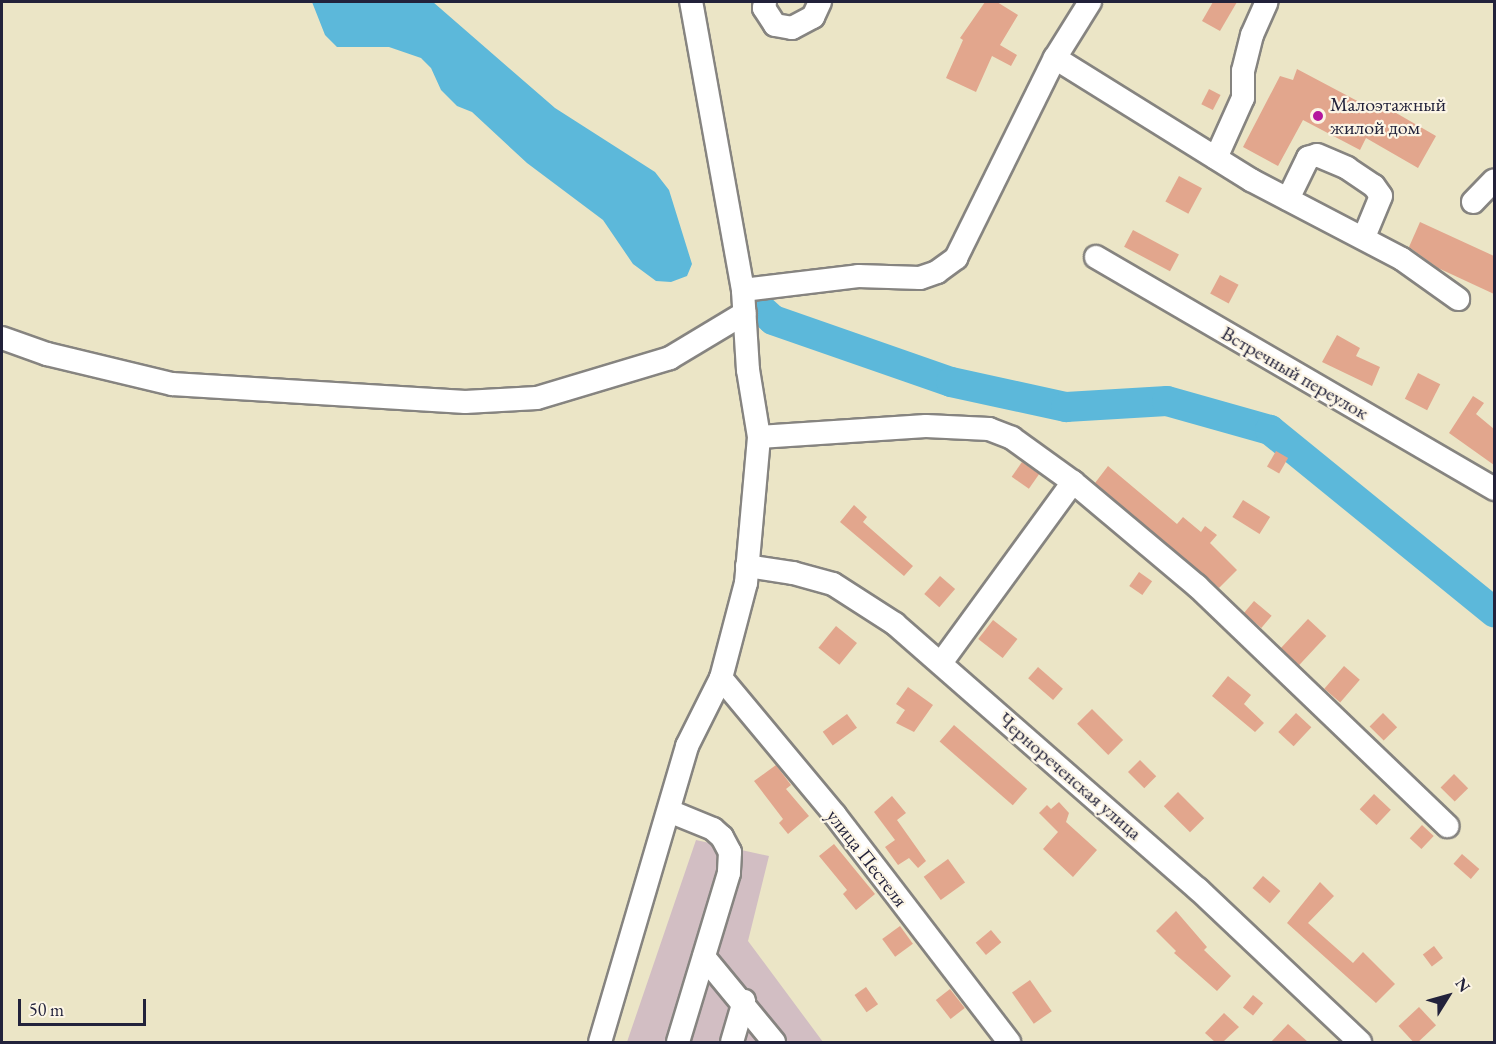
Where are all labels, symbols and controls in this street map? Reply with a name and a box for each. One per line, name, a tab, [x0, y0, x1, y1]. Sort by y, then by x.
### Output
place label: Малоэтажный жилой дом	[1330, 92, 1446, 139]
marker: Малоэтажный жилой дом	[1311, 109, 1325, 123]
street label: Встречный переулок	[1217, 321, 1373, 425]
street label: Чернореченская улица	[993, 707, 1147, 845]
street label: улица Пестеля	[821, 804, 913, 912]
north arrow	[1418, 966, 1478, 1026]
text: N	[1450, 973, 1475, 996]
scale bar	[21, 987, 148, 1025]
text: 50 m	[29, 998, 64, 1021]

